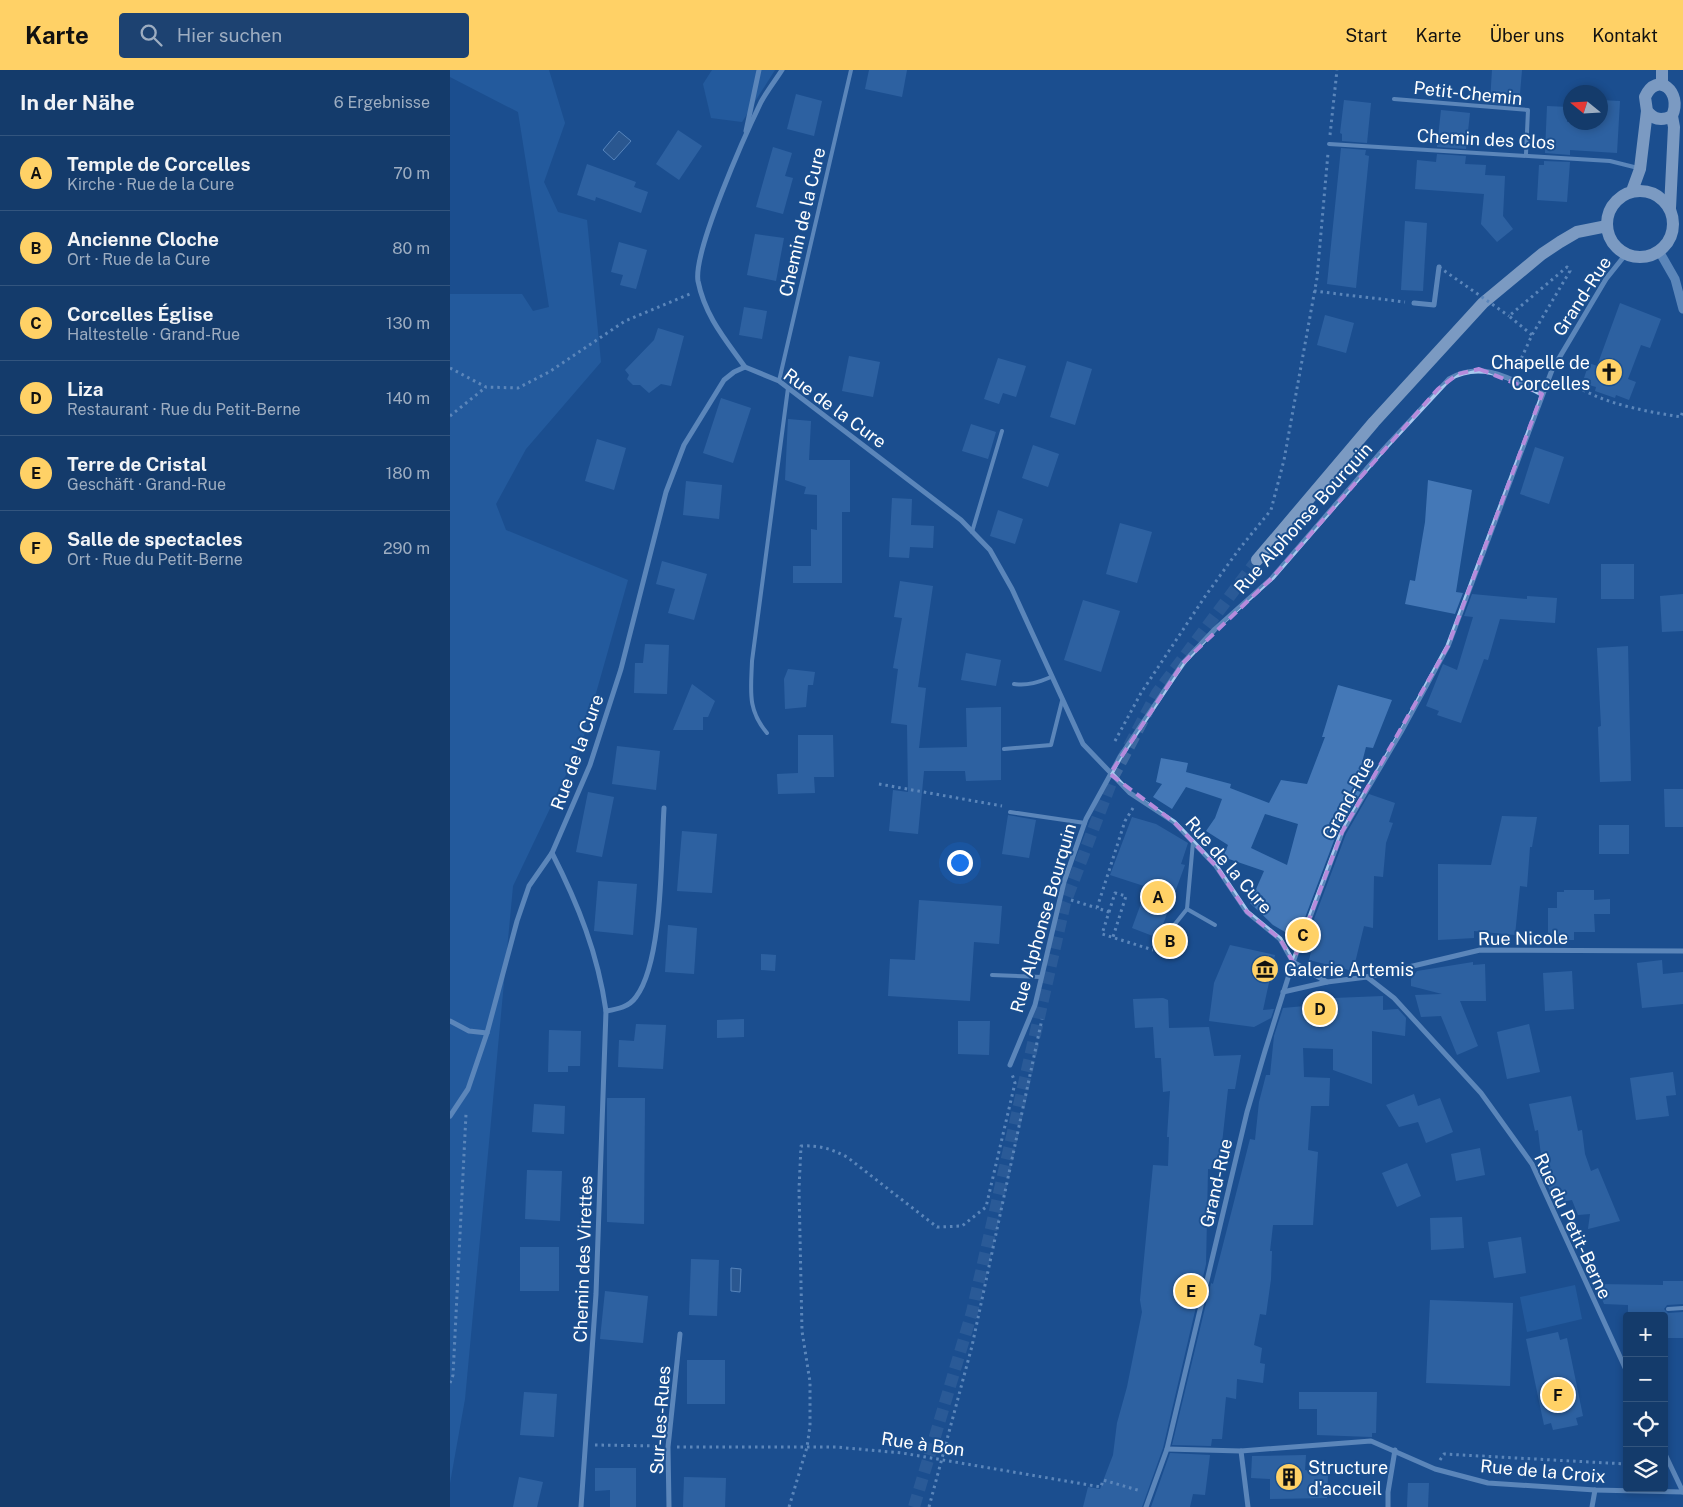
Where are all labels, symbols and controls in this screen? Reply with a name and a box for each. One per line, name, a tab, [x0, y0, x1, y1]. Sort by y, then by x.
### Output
search box	[119, 13, 469, 58]
text: Karte	[25, 21, 89, 49]
icon: search	[137, 21, 165, 49]
text: Hier suchen	[177, 24, 282, 46]
text: Start	[1345, 25, 1388, 46]
text: Karte	[1416, 25, 1461, 46]
text: Über uns	[1489, 25, 1564, 46]
text: Kontakt	[1592, 25, 1658, 46]
street label: Petit-Chemin	[1413, 77, 1523, 109]
north arrow	[1563, 85, 1608, 130]
text: In der Nähe	[20, 90, 135, 115]
text: 6 Ergebnisse	[334, 93, 430, 112]
street label: Chemin des Clos	[1416, 125, 1556, 153]
street label: Chemin de la Cure	[775, 145, 829, 299]
text: Temple de Corcelles	[67, 153, 251, 175]
text: A	[30, 164, 42, 183]
text: 70 m	[393, 164, 430, 183]
text: Kirche · Rue de la Cure	[67, 175, 234, 194]
text: Ancienne Cloche	[67, 228, 219, 250]
text: B	[31, 239, 41, 258]
text: 80 m	[392, 239, 430, 258]
text: Ort · Rue de la Cure	[67, 250, 210, 269]
street label: Grand-Rue	[1549, 252, 1615, 340]
text: Corcelles Église	[67, 303, 213, 325]
text: C	[30, 314, 42, 333]
text: 130 m	[386, 314, 430, 333]
text: Haltestelle · Grand-Rue	[67, 325, 240, 344]
place label: Chapelle de Corcelles	[1491, 352, 1590, 394]
church icon: Chapelle de Corcelles	[1594, 357, 1624, 387]
street label: Rue de la Cure	[780, 364, 890, 452]
text: Liza	[67, 378, 103, 400]
text: D	[30, 389, 42, 408]
text: 140 m	[386, 389, 430, 408]
text: Restaurant · Rue du Petit-Berne	[67, 400, 301, 419]
street label: Rue Alphonse Bourquin	[1230, 438, 1376, 598]
text: Terre de Cristal	[67, 453, 207, 475]
text: E	[31, 464, 41, 483]
text: 180 m	[386, 464, 430, 483]
text: Geschäft · Grand-Rue	[67, 475, 226, 494]
text: Salle de spectacles	[67, 528, 242, 550]
text: F	[31, 539, 41, 558]
text: 290 m	[383, 539, 430, 558]
text: Ort · Rue du Petit-Berne	[67, 550, 243, 569]
street label: Rue de la Cure	[546, 691, 608, 813]
street label: Grand-Rue	[1317, 753, 1379, 843]
street label: Rue de la Cure	[1181, 812, 1277, 918]
street label: Rue Alphonse Bourquin	[1006, 821, 1080, 1015]
your location	[947, 850, 973, 876]
pin: A	[1142, 878, 1174, 916]
pin: C	[1287, 916, 1319, 954]
pin: B	[1154, 922, 1186, 960]
street label: Rue Nicole	[1478, 927, 1568, 949]
museum icon: Galerie Artemis	[1250, 954, 1280, 984]
place label: Galerie Artemis	[1284, 959, 1414, 980]
pin: D	[1304, 990, 1336, 1028]
street label: Grand-Rue	[1196, 1137, 1236, 1229]
street label: Rue du Petit-Berne	[1530, 1150, 1616, 1302]
street label: Chemin des Virettes	[570, 1175, 596, 1343]
pin: E	[1175, 1272, 1207, 1310]
map controls	[1623, 1312, 1668, 1492]
button: +	[1623, 1312, 1668, 1357]
button: −	[1623, 1357, 1668, 1402]
street label: Sur-les-Rues	[646, 1365, 674, 1475]
pin: F	[1542, 1376, 1574, 1414]
button: locate	[1623, 1402, 1668, 1447]
street label: Rue à Bon	[880, 1428, 966, 1460]
button: layers	[1623, 1447, 1668, 1492]
street label: Rue de la Croix	[1479, 1455, 1607, 1487]
place label: Structure d'accueil	[1308, 1457, 1388, 1499]
building icon: Structure d'accueil	[1274, 1462, 1304, 1492]

